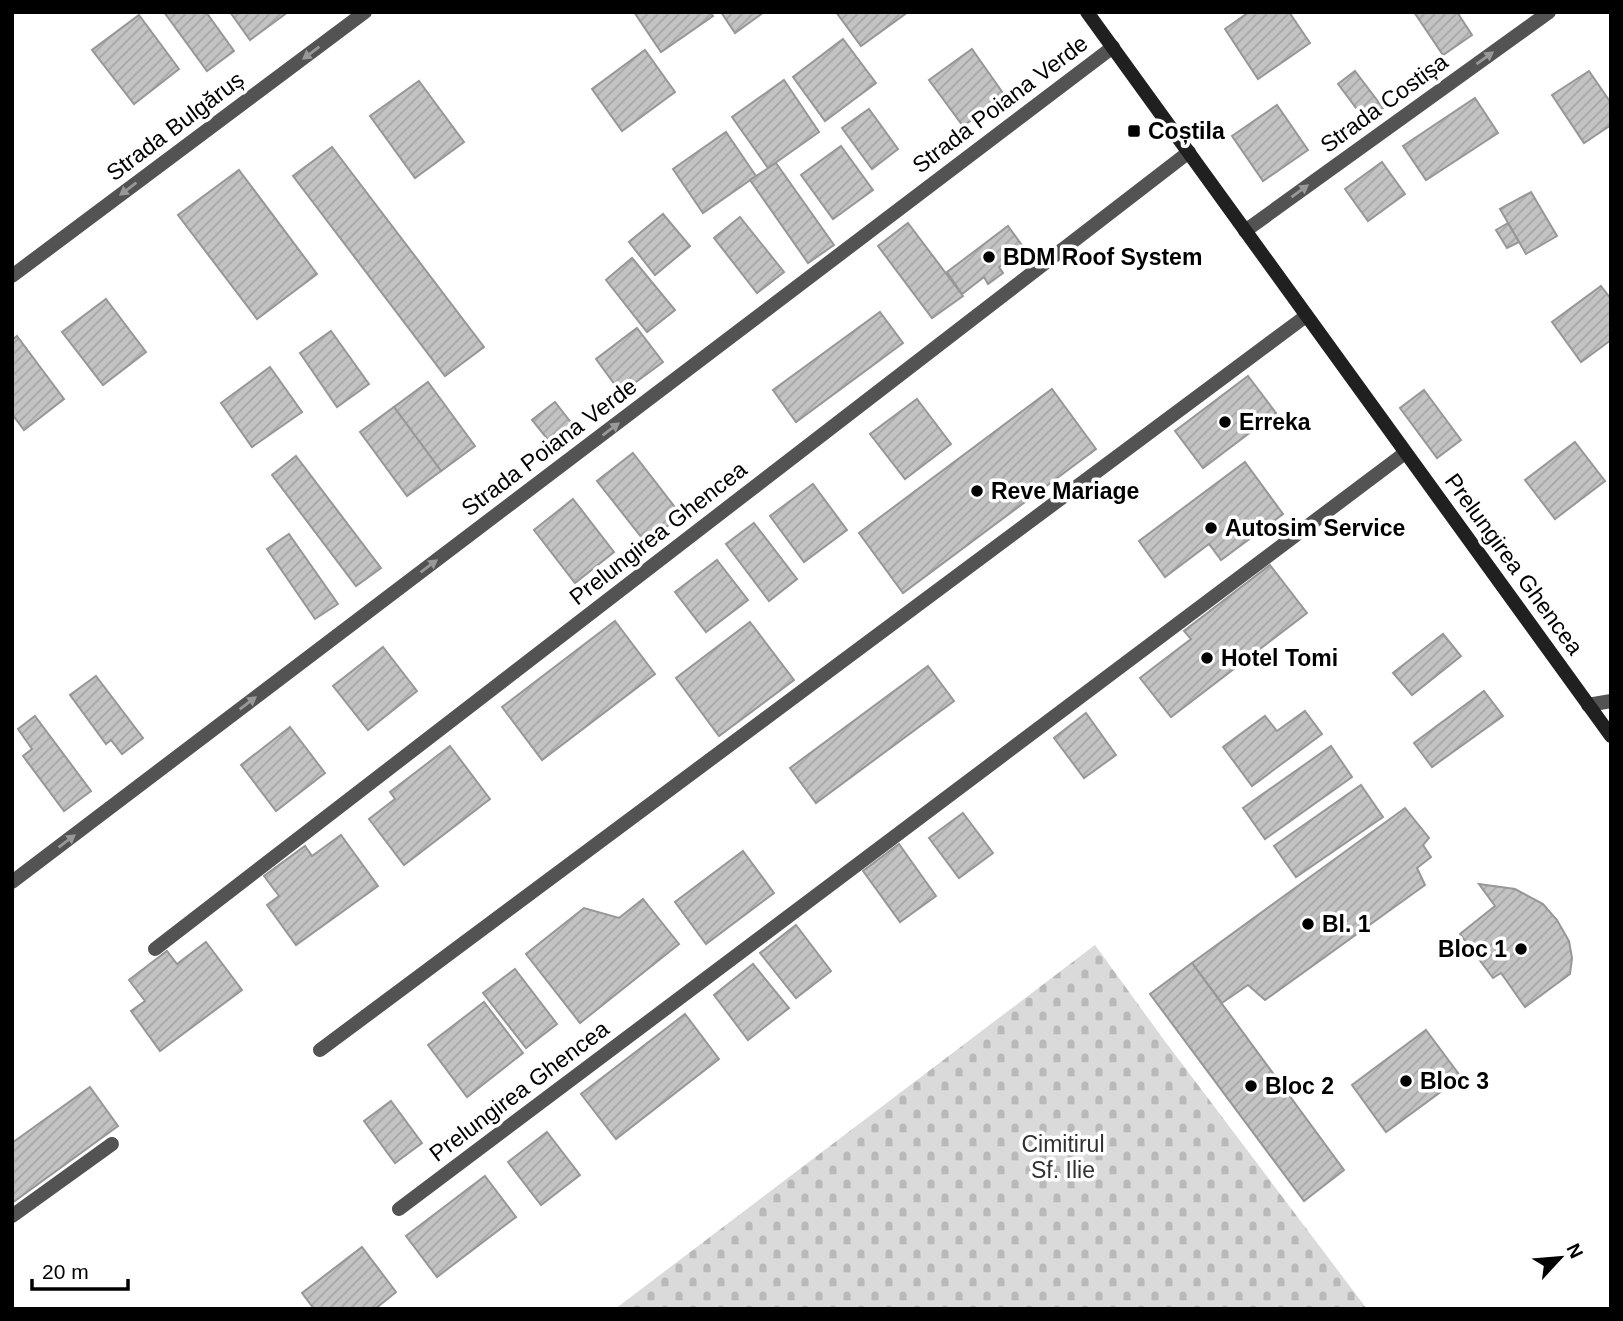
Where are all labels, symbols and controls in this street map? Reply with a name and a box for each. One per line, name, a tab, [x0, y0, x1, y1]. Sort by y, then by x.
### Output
street label: Strada Poiana Verde	[907, 30, 1093, 178]
one-way arrow	[301, 46, 320, 60]
street label: Strada Costișa	[1315, 48, 1453, 158]
one-way arrow	[1476, 51, 1494, 65]
street label: Strada Bulgăruș	[101, 66, 249, 186]
place label: Coștila	[1148, 118, 1225, 145]
marker: Coștila	[1126, 123, 1142, 139]
one-way arrow	[120, 182, 138, 197]
one-way arrow	[1291, 184, 1309, 198]
place label: BDM Roof System	[1003, 244, 1202, 270]
marker: BDM Roof System	[981, 249, 997, 265]
street label: Strada Poiana Verde	[456, 373, 642, 521]
place label: Erreka	[1239, 409, 1311, 435]
marker: Erreka	[1217, 414, 1233, 430]
one-way arrow	[601, 421, 619, 436]
street label: Prelungirea Ghencea	[564, 456, 752, 610]
street label: Prelungirea Ghencea	[1440, 468, 1589, 660]
place label: Reve Mariage	[991, 478, 1139, 504]
marker: Reve Mariage	[969, 483, 985, 499]
place label: Autosim Service	[1225, 515, 1405, 541]
marker: Autosim Service	[1203, 520, 1219, 536]
one-way arrow	[420, 559, 439, 573]
place label: Hotel Tomi	[1221, 645, 1338, 671]
marker: Hotel Tomi	[1199, 650, 1215, 666]
one-way arrow	[239, 697, 257, 711]
one-way arrow	[57, 833, 75, 848]
place label: Bl. 1	[1322, 911, 1371, 937]
marker: Bl. 1	[1300, 916, 1316, 932]
place label: Bloc 1	[1438, 936, 1507, 962]
marker: Bloc 1	[1513, 941, 1529, 957]
street label: Prelungirea Ghencea	[424, 1015, 614, 1167]
place label: Bloc 3	[1420, 1068, 1489, 1094]
place label: Bloc 2	[1265, 1073, 1334, 1099]
marker: Bloc 3	[1398, 1073, 1414, 1089]
marker: Bloc 2	[1243, 1078, 1259, 1094]
park label: Cimitirul Sf. Ilie	[1021, 1131, 1105, 1183]
north arrow	[1525, 1223, 1595, 1293]
text: N	[1562, 1240, 1587, 1262]
scale bar	[32, 1248, 128, 1292]
text: 20 m	[42, 1260, 89, 1283]

